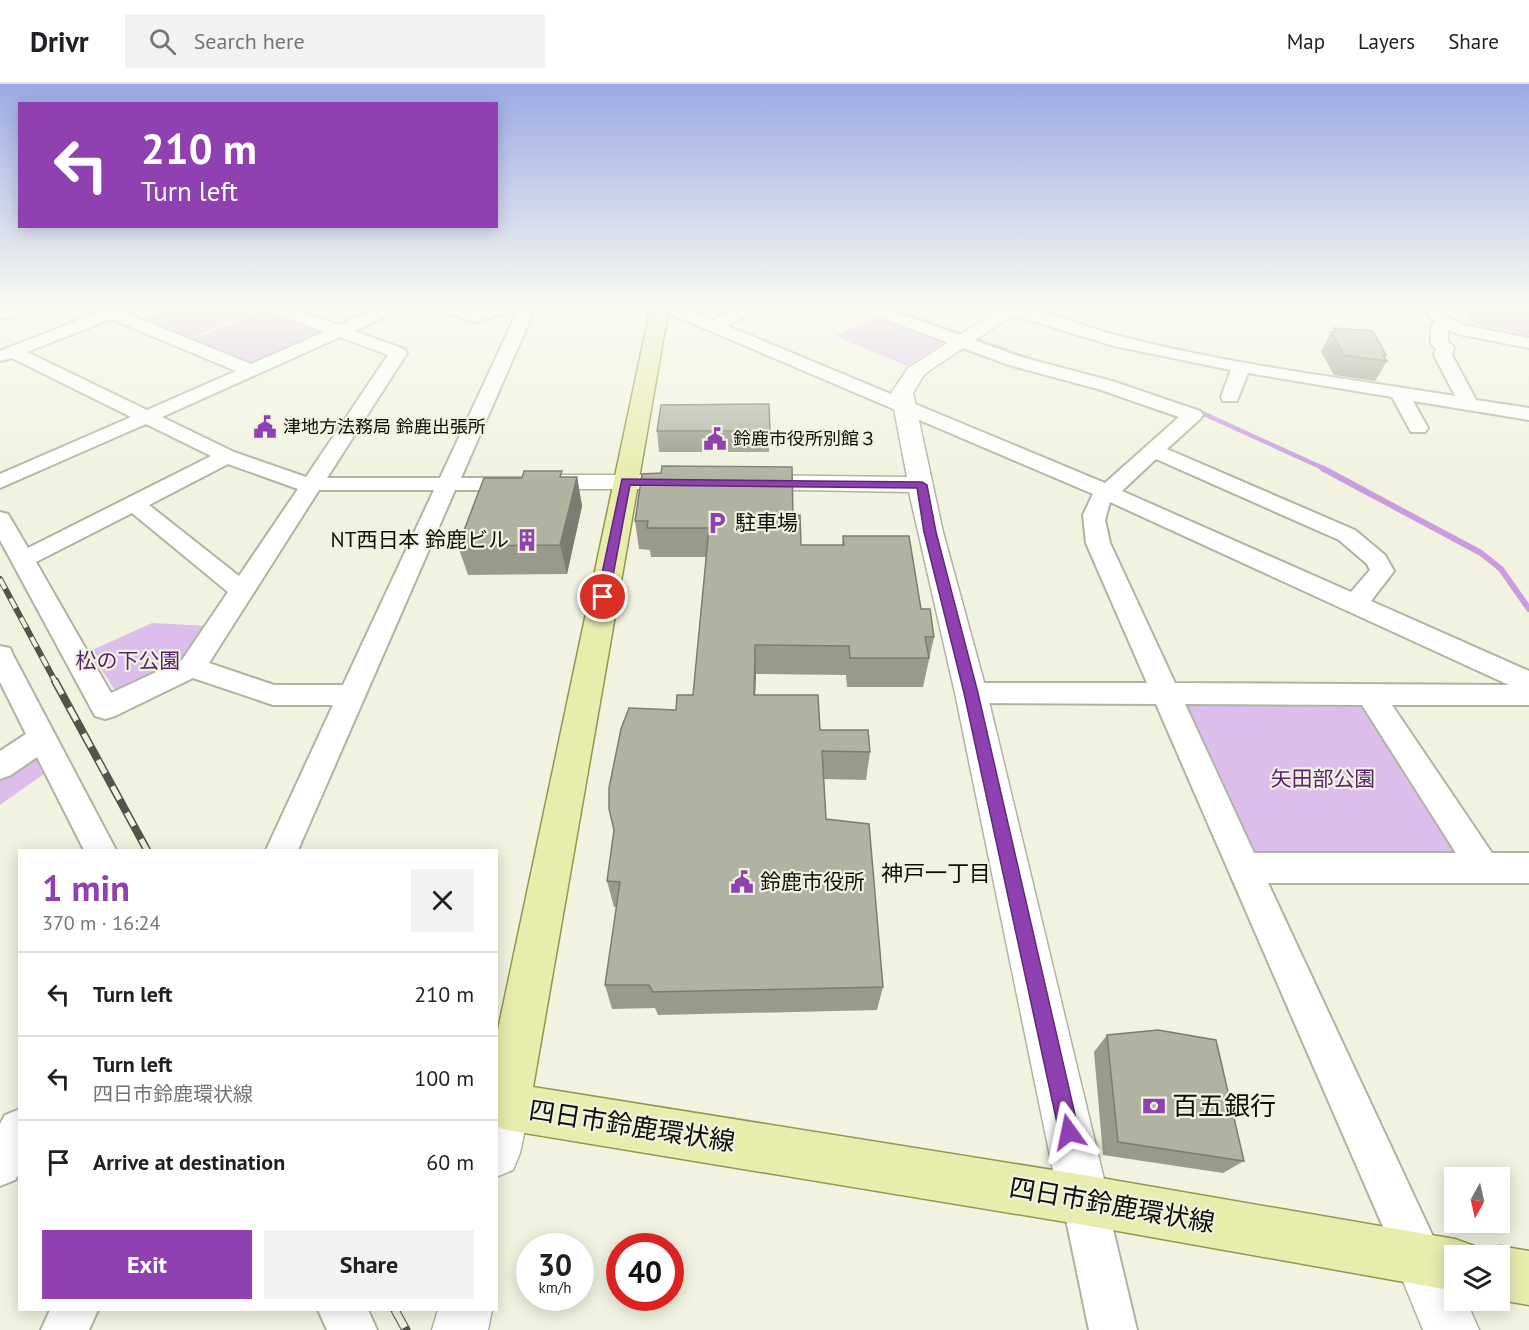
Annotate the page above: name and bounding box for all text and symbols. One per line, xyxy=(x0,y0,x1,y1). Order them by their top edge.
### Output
search box xyxy=(125,14,545,68)
text: Drivr xyxy=(30,23,89,60)
icon: search xyxy=(146,25,179,58)
text: Search here xyxy=(194,27,305,55)
text: Map xyxy=(1287,28,1325,55)
text: Layers xyxy=(1358,28,1415,55)
text: Share xyxy=(1448,28,1499,55)
text: 210 m xyxy=(141,121,257,176)
icon: left xyxy=(42,126,120,204)
text: Turn left xyxy=(141,174,238,208)
public building icon: 津地方法務局 鈴鹿出張所 xyxy=(252,414,278,440)
place label: 津地方法務局 鈴鹿出張所 xyxy=(283,415,486,438)
public building icon: 鈴鹿市役所別館３ xyxy=(702,426,728,452)
place label: 鈴鹿市役所別館３ xyxy=(733,427,877,450)
place label: 駐車場 xyxy=(735,509,798,536)
parking icon: 駐車場 xyxy=(704,510,730,536)
place label: NT西日本 鈴鹿ビル xyxy=(331,526,509,553)
building icon: NT西日本 鈴鹿ビル xyxy=(514,527,540,553)
pin xyxy=(577,571,628,622)
icon: arrive xyxy=(586,580,619,613)
park label: 松の下公園 xyxy=(76,647,181,674)
park label: 矢田部公園 xyxy=(1271,765,1376,792)
district label: 神戸一丁目 xyxy=(881,859,991,887)
text: 1 min xyxy=(42,864,130,911)
place label: 鈴鹿市役所 xyxy=(760,868,865,895)
button: close xyxy=(411,869,474,932)
public building icon: 鈴鹿市役所 xyxy=(729,869,755,895)
text: 370 m · 16:24 xyxy=(42,910,160,936)
icon: left xyxy=(42,978,75,1011)
text: Turn left xyxy=(93,980,173,1008)
text: 210 m xyxy=(414,980,474,1008)
text: Turn left xyxy=(93,1050,173,1078)
icon: left xyxy=(42,1062,75,1095)
text: 100 m xyxy=(414,1064,474,1092)
text: 四日市鈴鹿環状線 xyxy=(93,1081,253,1107)
place label: 百五銀行 xyxy=(1172,1089,1276,1122)
street label: 四日市鈴鹿環状線 xyxy=(527,1093,737,1158)
bank icon: 百五銀行 xyxy=(1141,1093,1167,1119)
position arrow xyxy=(1037,1100,1101,1164)
icon: arrive xyxy=(42,1146,75,1179)
text: Arrive at destination xyxy=(93,1148,285,1176)
text: 60 m xyxy=(426,1148,474,1176)
north arrow xyxy=(1444,1167,1510,1233)
map controls xyxy=(1444,1167,1510,1311)
street label: 四日市鈴鹿環状線 xyxy=(1007,1170,1217,1239)
button: Exit xyxy=(42,1230,252,1299)
button: Share xyxy=(264,1230,474,1299)
speed limit sign: 40 xyxy=(606,1233,684,1311)
text: 30 xyxy=(538,1245,572,1284)
button: layers xyxy=(1444,1245,1510,1311)
text: km/h xyxy=(539,1278,571,1297)

